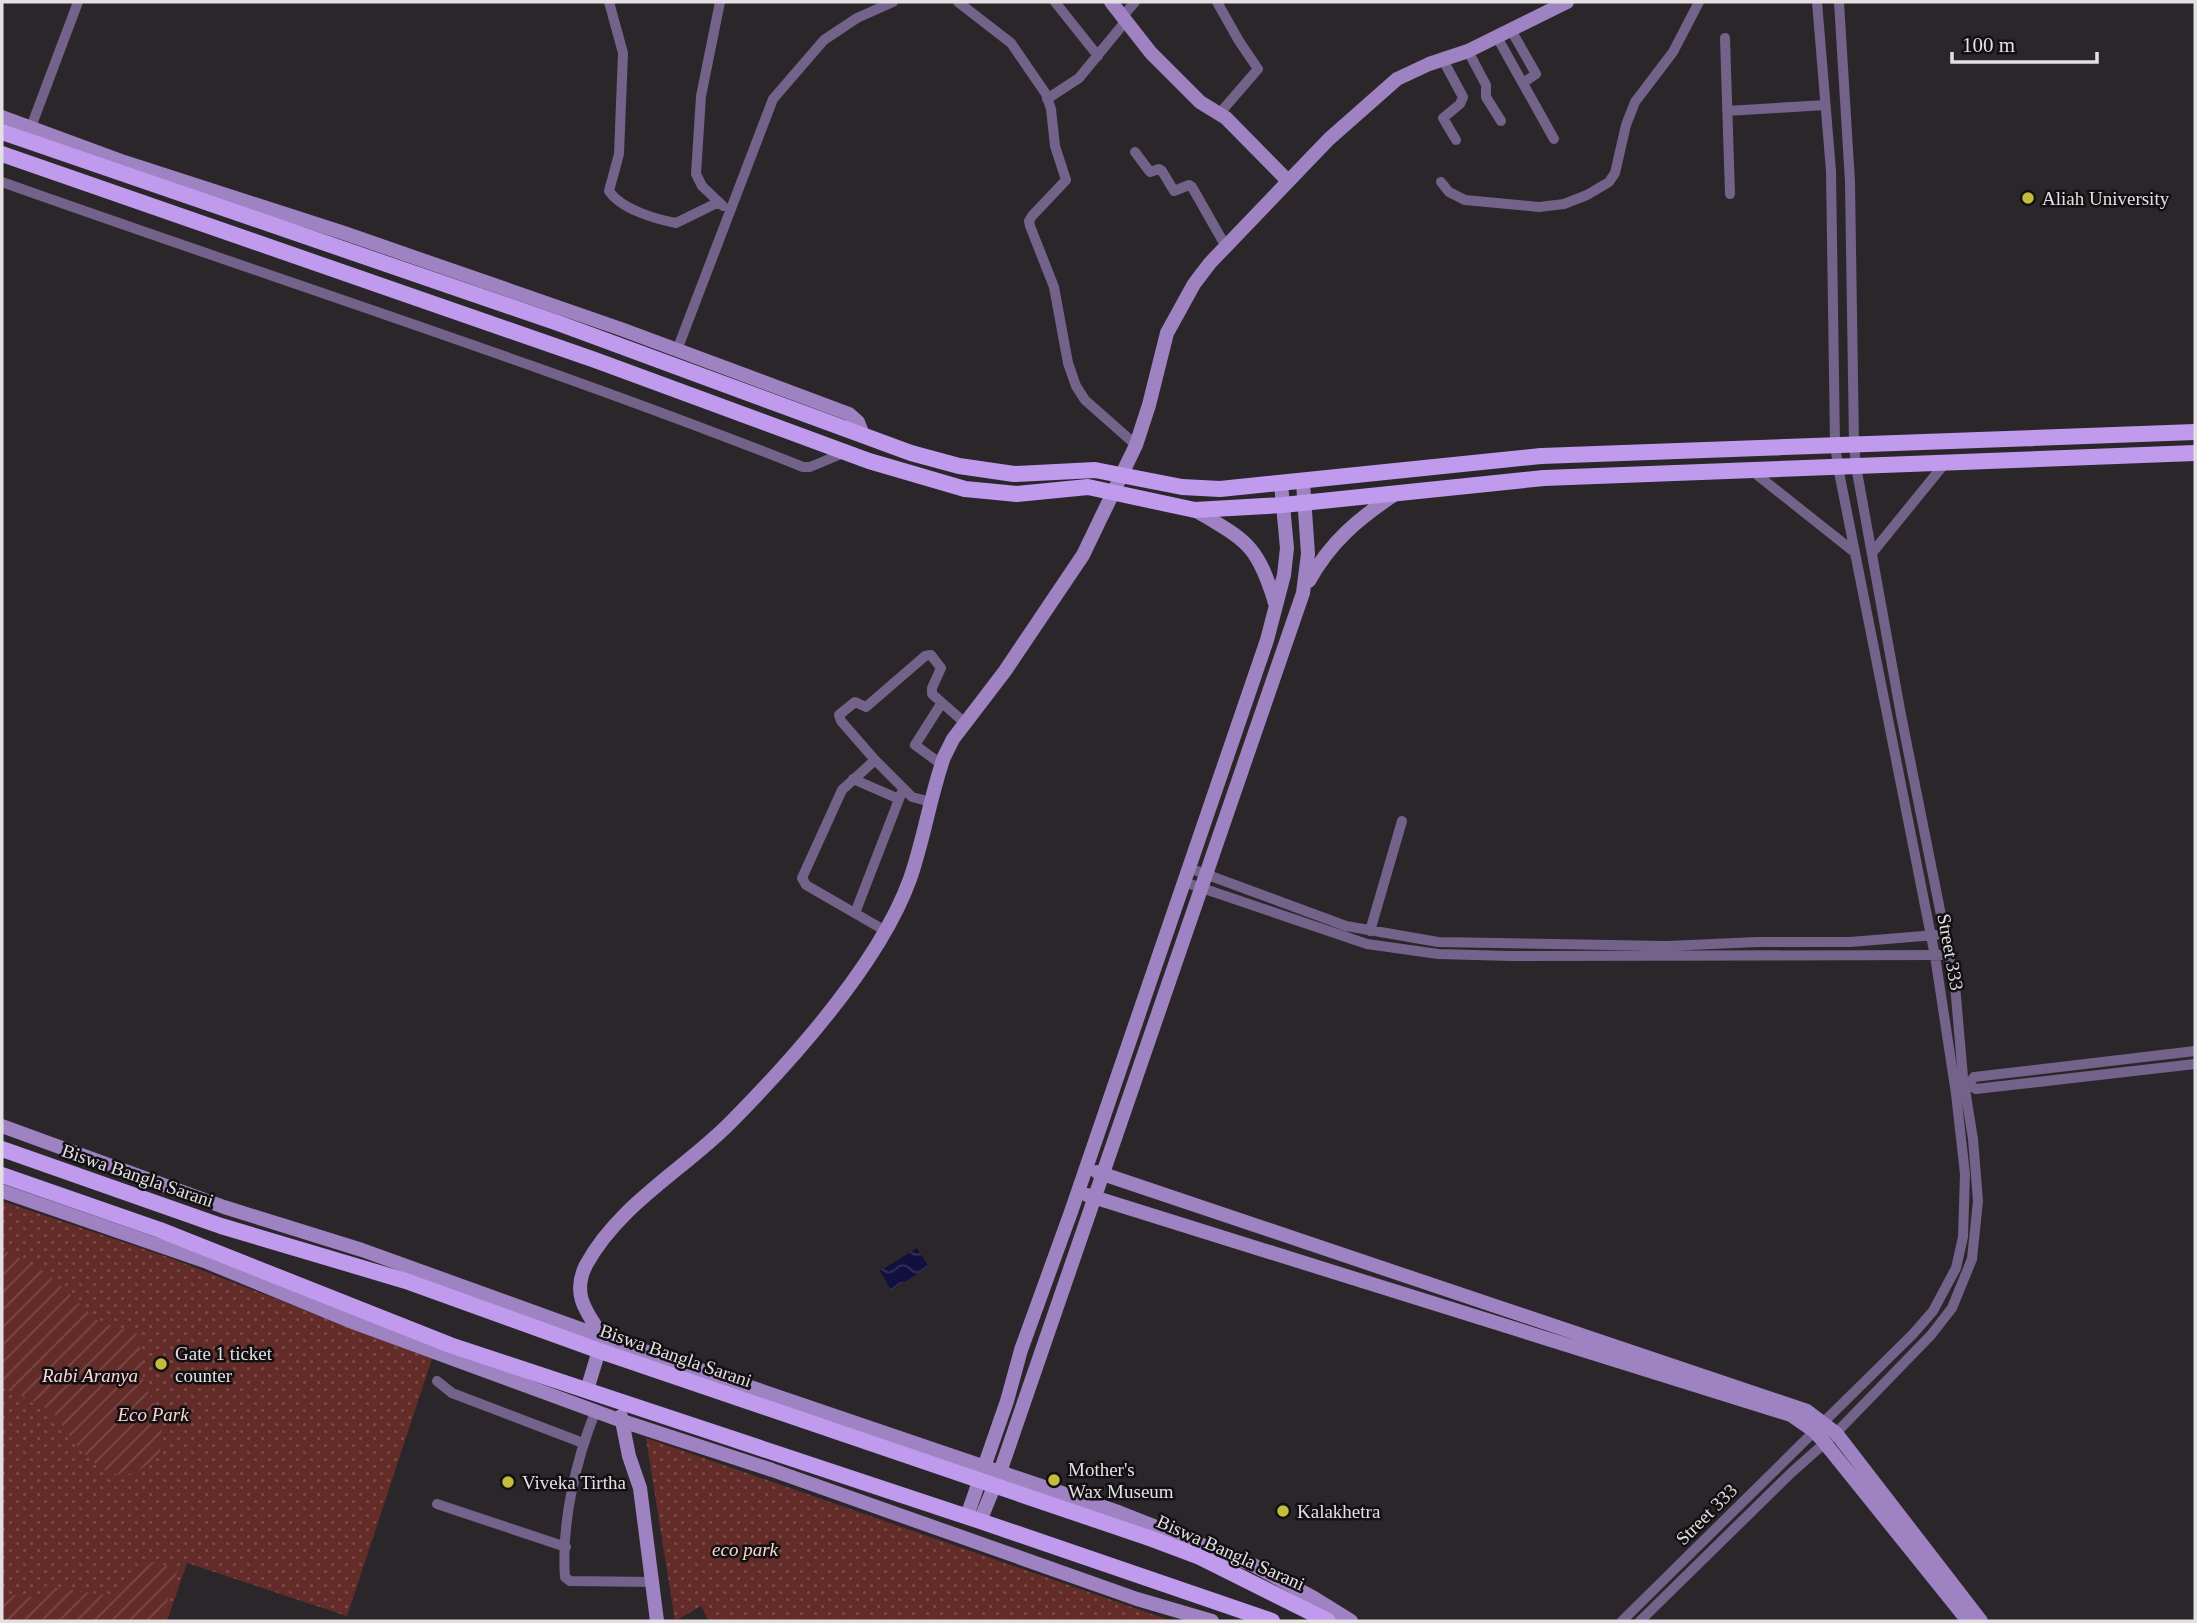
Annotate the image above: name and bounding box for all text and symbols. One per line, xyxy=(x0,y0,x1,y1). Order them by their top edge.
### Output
scale bar xyxy=(1952,21,2097,65)
text: 100 m xyxy=(1962,33,2015,57)
place label: Aliah University xyxy=(2042,188,2170,209)
marker: Aliah University xyxy=(2020,190,2036,206)
street label: Street 333 xyxy=(1933,912,1968,992)
street label: Biswa Bangla Sarani xyxy=(59,1140,217,1211)
street label: Biswa Bangla Sarani xyxy=(597,1320,755,1391)
place label: Gate 1 ticket counter xyxy=(175,1343,273,1386)
marker: Gate 1 ticket counter xyxy=(153,1356,169,1372)
park label: Rabi Aranya xyxy=(41,1365,138,1386)
park label: Eco Park xyxy=(116,1404,189,1425)
place label: Mother's Wax Museum xyxy=(1068,1459,1174,1502)
place label: Viveka Tirtha xyxy=(522,1472,626,1493)
marker: Mother's Wax Museum xyxy=(1046,1472,1062,1488)
marker: Viveka Tirtha xyxy=(500,1474,516,1490)
street label: Street 333 xyxy=(1672,1480,1741,1549)
place label: Kalakhetra xyxy=(1297,1501,1381,1522)
marker: Kalakhetra xyxy=(1275,1503,1291,1519)
street label: Biswa Bangla Sarani xyxy=(1154,1510,1308,1594)
park label: eco park xyxy=(712,1539,779,1560)

